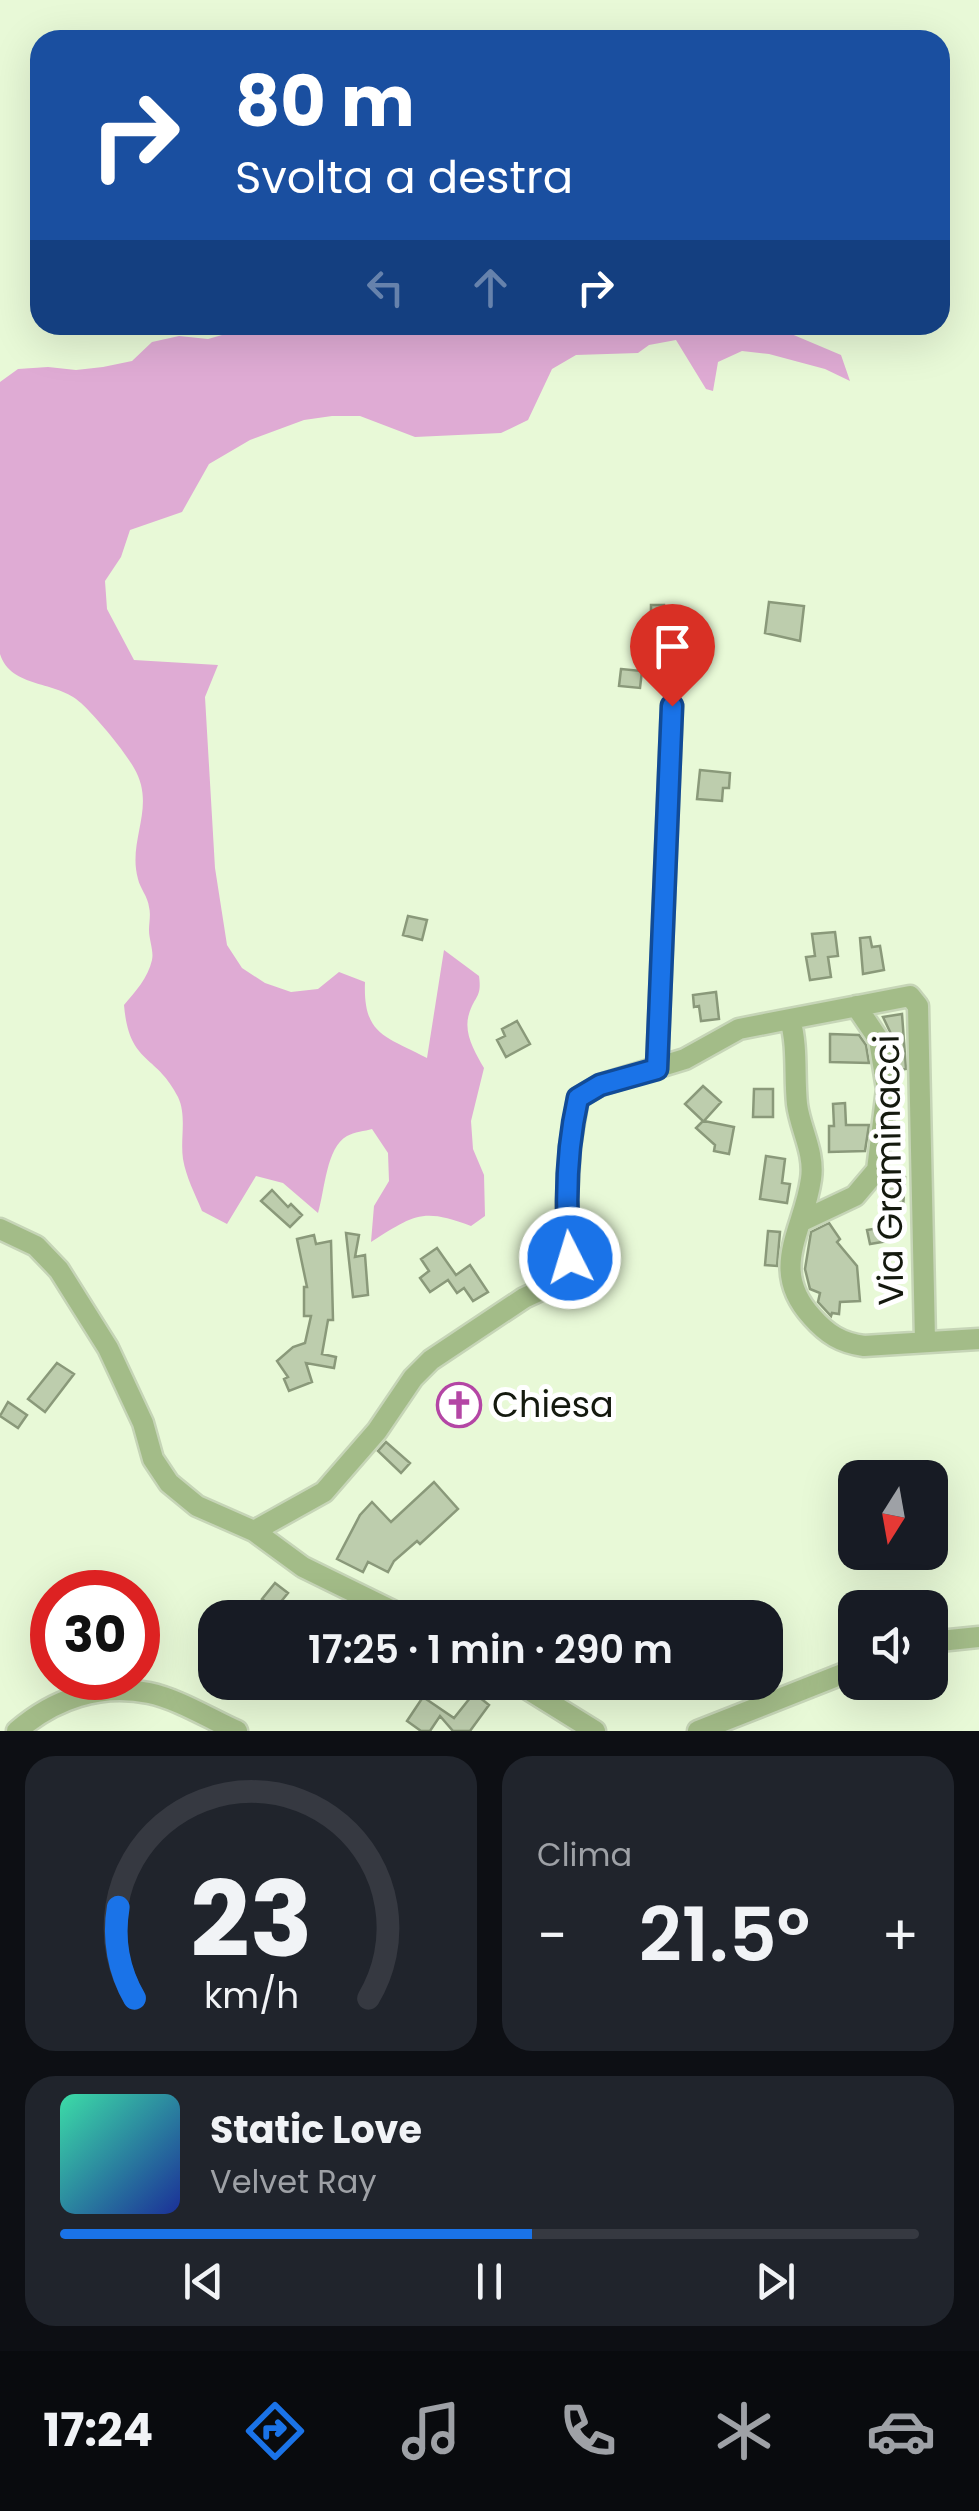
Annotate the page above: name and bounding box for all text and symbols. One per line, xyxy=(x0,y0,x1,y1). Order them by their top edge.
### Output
text: 80 m xyxy=(235,52,415,151)
icon: right xyxy=(70,70,200,200)
text: Svolta a destra xyxy=(235,146,573,209)
icon: left xyxy=(358,260,413,315)
icon: ahead xyxy=(463,260,518,315)
icon: right xyxy=(568,260,623,315)
pin xyxy=(630,604,715,707)
icon: arrive xyxy=(645,619,700,674)
street label: Via Graminacci xyxy=(862,1034,915,1306)
position arrow xyxy=(518,1206,622,1310)
place label: Chiesa xyxy=(492,1380,614,1429)
church icon: Chiesa xyxy=(436,1382,482,1428)
north arrow xyxy=(838,1460,948,1570)
map controls xyxy=(838,1460,948,1700)
speed limit sign: 30 xyxy=(30,1570,160,1700)
button: sound xyxy=(838,1590,948,1700)
text: 17:25 · 1 min · 290 m xyxy=(308,1623,673,1676)
text: Clima xyxy=(537,1832,632,1877)
text: 23 xyxy=(190,1847,312,1992)
text: 21.5° xyxy=(639,1882,810,1987)
text: − xyxy=(537,1897,567,1974)
text: + xyxy=(881,1897,919,1974)
text: km/h xyxy=(203,1970,299,2021)
text: Static Love xyxy=(210,2103,422,2156)
text: Velvet Ray xyxy=(210,2159,376,2204)
icon: previous xyxy=(176,2254,231,2309)
icon: pause xyxy=(462,2254,517,2309)
icon: next xyxy=(748,2254,803,2309)
icon: directions xyxy=(240,2396,310,2466)
icon: music xyxy=(396,2396,466,2466)
icon: phone xyxy=(553,2396,623,2466)
icon: climate xyxy=(709,2396,779,2466)
icon: car xyxy=(866,2396,936,2466)
text: 17:24 xyxy=(43,2399,153,2462)

